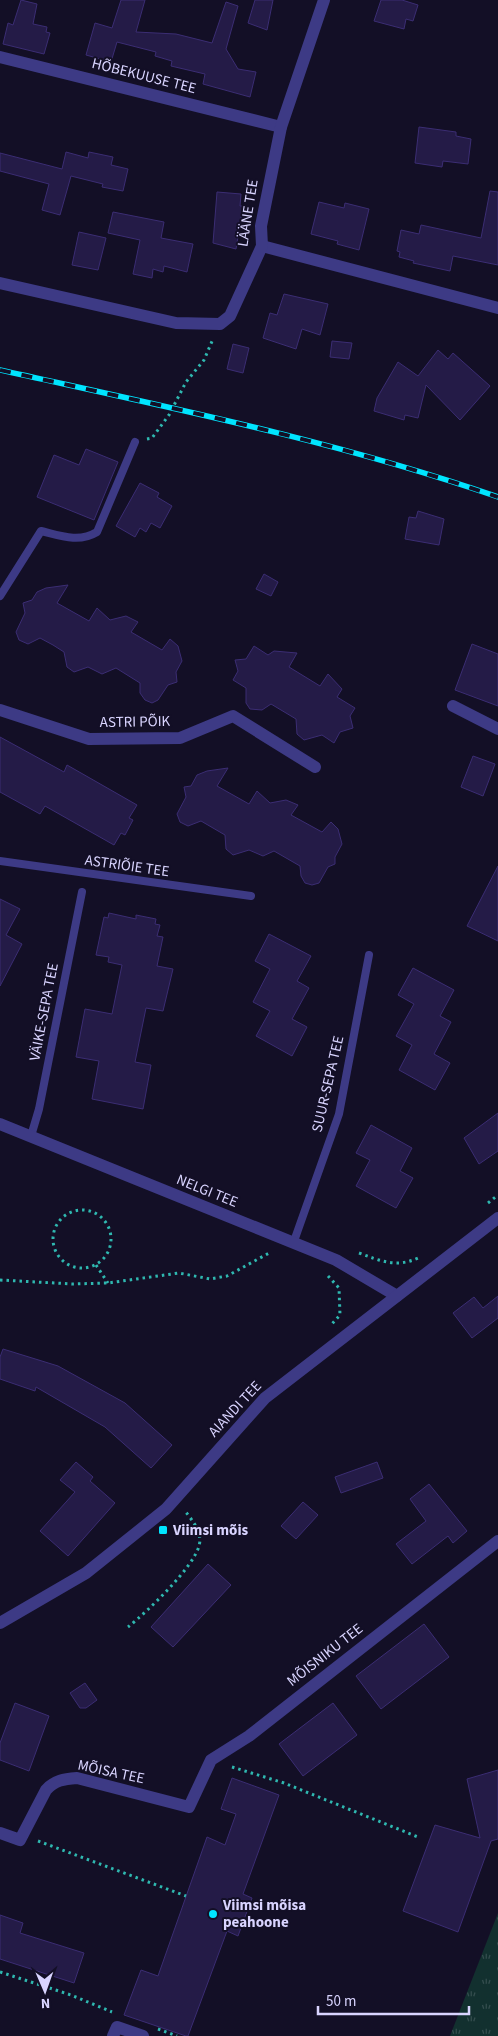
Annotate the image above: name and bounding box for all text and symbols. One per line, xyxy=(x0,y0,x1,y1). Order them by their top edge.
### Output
street label: HÕBEKUUSE TEE xyxy=(90,53,198,99)
street label: LÄÄNE TEE xyxy=(232,178,264,248)
street label: ASTRI PÕIK xyxy=(100,711,171,733)
street label: ASTRIÕIE TEE xyxy=(83,850,171,882)
street label: VÄIKE-SEPA TEE xyxy=(24,961,64,1063)
street label: SUUR-SEPA TEE xyxy=(307,1034,349,1134)
street label: NELGI TEE xyxy=(173,1169,241,1213)
street label: AIANDI TEE xyxy=(203,1376,267,1442)
place label: Viimsi mõis xyxy=(172,1520,249,1541)
marker: Viimsi mõis xyxy=(157,1524,169,1536)
street label: MÕISNIKU TEE xyxy=(282,1619,368,1691)
street label: MÕISA TEE xyxy=(76,1755,146,1789)
place label: Viimsi mõisa peahoone xyxy=(222,1895,306,1933)
marker: Viimsi mõisa peahoone xyxy=(207,1908,219,1920)
north arrow xyxy=(20,1966,70,2016)
scale bar xyxy=(318,1984,469,2016)
text: 50 m xyxy=(326,1991,356,2012)
text: N xyxy=(40,1993,50,2013)

